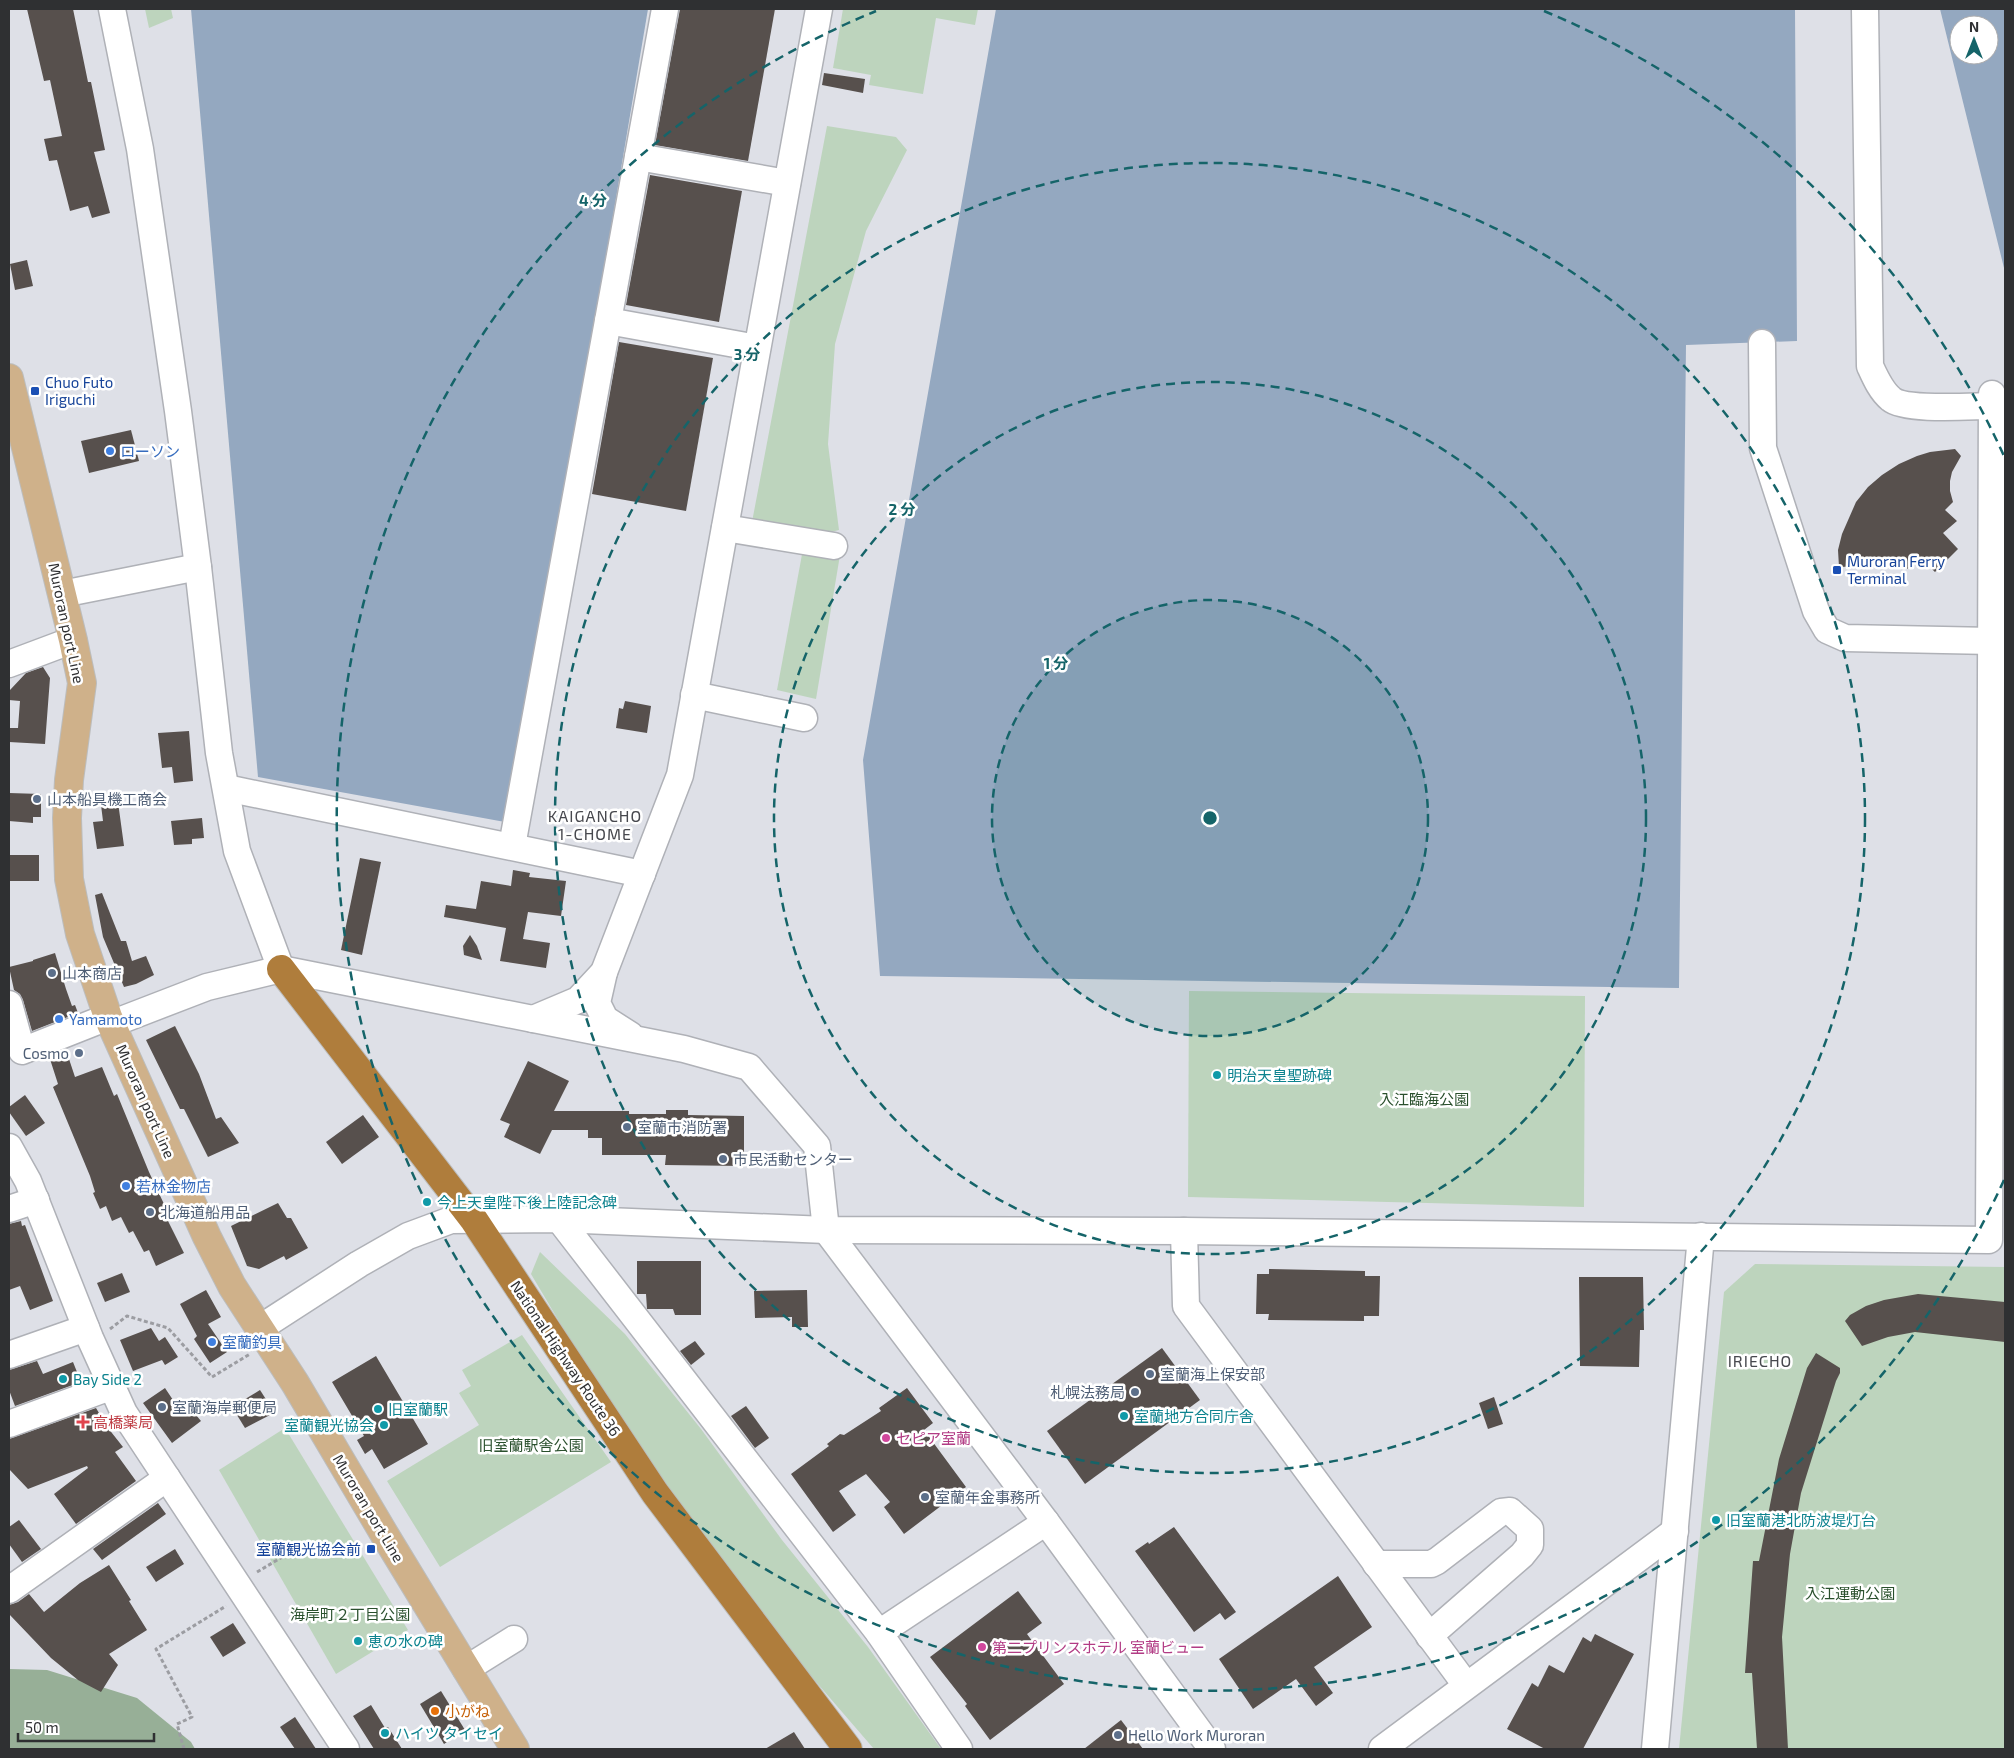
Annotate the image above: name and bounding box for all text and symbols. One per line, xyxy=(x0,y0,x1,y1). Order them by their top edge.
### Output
north arrow xyxy=(1949,15,1999,65)
text: N xyxy=(1969,18,1979,35)
text: 4 分 xyxy=(579,191,607,209)
text: 3 分 xyxy=(734,345,760,363)
place label: Chuo Futo Iriguchi xyxy=(45,373,113,408)
marker: Chuo Futo Iriguchi xyxy=(29,385,41,397)
place label: ローソン xyxy=(120,442,180,460)
marker: ローソン xyxy=(104,445,116,457)
text: 2 分 xyxy=(889,500,915,518)
place label: Muroran Ferry Terminal xyxy=(1847,552,1945,587)
street label: Muroran port Line xyxy=(45,561,89,685)
marker: Muroran Ferry Terminal xyxy=(1831,564,1843,576)
text: 1 分 xyxy=(1044,654,1068,672)
place label: 山本船具機工商会 xyxy=(47,790,167,808)
marker: 山本船具機工商会 xyxy=(31,793,43,805)
district label: KAIGANCHO 1-CHOME xyxy=(548,806,642,843)
centre of rings xyxy=(1201,809,1219,827)
place label: 山本商店 xyxy=(62,964,122,982)
marker: 山本商店 xyxy=(46,967,58,979)
place label: Yamamoto xyxy=(69,1010,142,1028)
marker: Yamamoto xyxy=(53,1013,65,1025)
street label: Muroran port Line xyxy=(113,1041,179,1161)
place label: Cosmo xyxy=(23,1044,69,1062)
marker: Cosmo xyxy=(73,1047,85,1059)
place label: 明治天皇聖跡碑 xyxy=(1227,1066,1332,1084)
marker: 明治天皇聖跡碑 xyxy=(1211,1069,1223,1081)
park label: 入江臨海公園 xyxy=(1379,1090,1469,1108)
place label: 室蘭市消防署 xyxy=(637,1118,727,1136)
marker: 室蘭市消防署 xyxy=(621,1121,633,1133)
place label: 市民活動センター xyxy=(733,1150,853,1168)
marker: 市民活動センター xyxy=(717,1153,729,1165)
place label: 若林金物店 xyxy=(136,1177,211,1195)
marker: 若林金物店 xyxy=(120,1180,132,1192)
place label: 今上天皇陛下後上陸記念碑 xyxy=(437,1193,617,1211)
marker: 今上天皇陛下後上陸記念碑 xyxy=(421,1196,433,1208)
place label: 北海道船用品 xyxy=(160,1203,250,1221)
marker: 北海道船用品 xyxy=(144,1206,156,1218)
street label: National Highway Route 36 xyxy=(507,1277,625,1439)
place label: 室蘭釣具 xyxy=(222,1333,282,1351)
marker: 室蘭釣具 xyxy=(206,1336,218,1348)
district label: IRIECHO xyxy=(1728,1351,1792,1370)
place label: 室蘭海上保安部 xyxy=(1160,1365,1265,1383)
marker: 室蘭海上保安部 xyxy=(1144,1368,1156,1380)
place label: Bay Side 2 xyxy=(73,1370,142,1388)
marker: Bay Side 2 xyxy=(57,1373,69,1385)
place label: 札幌法務局 xyxy=(1050,1383,1125,1401)
marker: 札幌法務局 xyxy=(1129,1386,1141,1398)
place label: 室蘭海岸郵便局 xyxy=(172,1398,277,1416)
place label: 旧室蘭駅 xyxy=(388,1400,448,1418)
marker: 室蘭海岸郵便局 xyxy=(156,1401,168,1413)
marker: 旧室蘭駅 xyxy=(372,1403,384,1415)
place label: 室蘭地方合同庁舎 xyxy=(1134,1407,1254,1425)
marker: 室蘭地方合同庁舎 xyxy=(1118,1410,1130,1422)
place label: 高橋薬局 xyxy=(93,1413,153,1431)
marker: 高橋薬局 xyxy=(77,1416,89,1428)
place label: 室蘭観光協会 xyxy=(284,1416,374,1434)
marker: 室蘭観光協会 xyxy=(378,1419,390,1431)
place label: セピア室蘭 xyxy=(896,1429,971,1447)
marker: セピア室蘭 xyxy=(880,1432,892,1444)
park label: 旧室蘭駅舎公園 xyxy=(478,1436,584,1454)
street label: Muroran port Line xyxy=(330,1451,408,1565)
place label: 室蘭年金事務所 xyxy=(935,1488,1040,1506)
marker: 室蘭年金事務所 xyxy=(919,1491,931,1503)
place label: 旧室蘭港北防波堤灯台 xyxy=(1726,1511,1876,1529)
marker: 旧室蘭港北防波堤灯台 xyxy=(1710,1514,1722,1526)
place label: 室蘭観光協会前 xyxy=(256,1540,361,1558)
marker: 室蘭観光協会前 xyxy=(365,1543,377,1555)
park label: 入江運動公園 xyxy=(1805,1584,1895,1602)
park label: 海岸町２丁目公園 xyxy=(290,1605,410,1623)
place label: 恵の水の碑 xyxy=(368,1632,443,1650)
marker: 恵の水の碑 xyxy=(352,1635,364,1647)
place label: 第二プリンスホテル 室蘭ビュー xyxy=(992,1638,1205,1656)
marker: 第二プリンスホテル 室蘭ビュー xyxy=(976,1641,988,1653)
place label: 小がね xyxy=(445,1702,490,1720)
marker: 小がね xyxy=(429,1705,441,1717)
scale bar xyxy=(18,1710,154,1742)
text: 50 m xyxy=(25,1718,59,1736)
place label: ハイツ タイセイ xyxy=(395,1724,503,1742)
place label: Hello Work Muroran xyxy=(1128,1726,1265,1744)
marker: ハイツ タイセイ xyxy=(379,1727,391,1739)
marker: Hello Work Muroran xyxy=(1112,1729,1124,1741)

